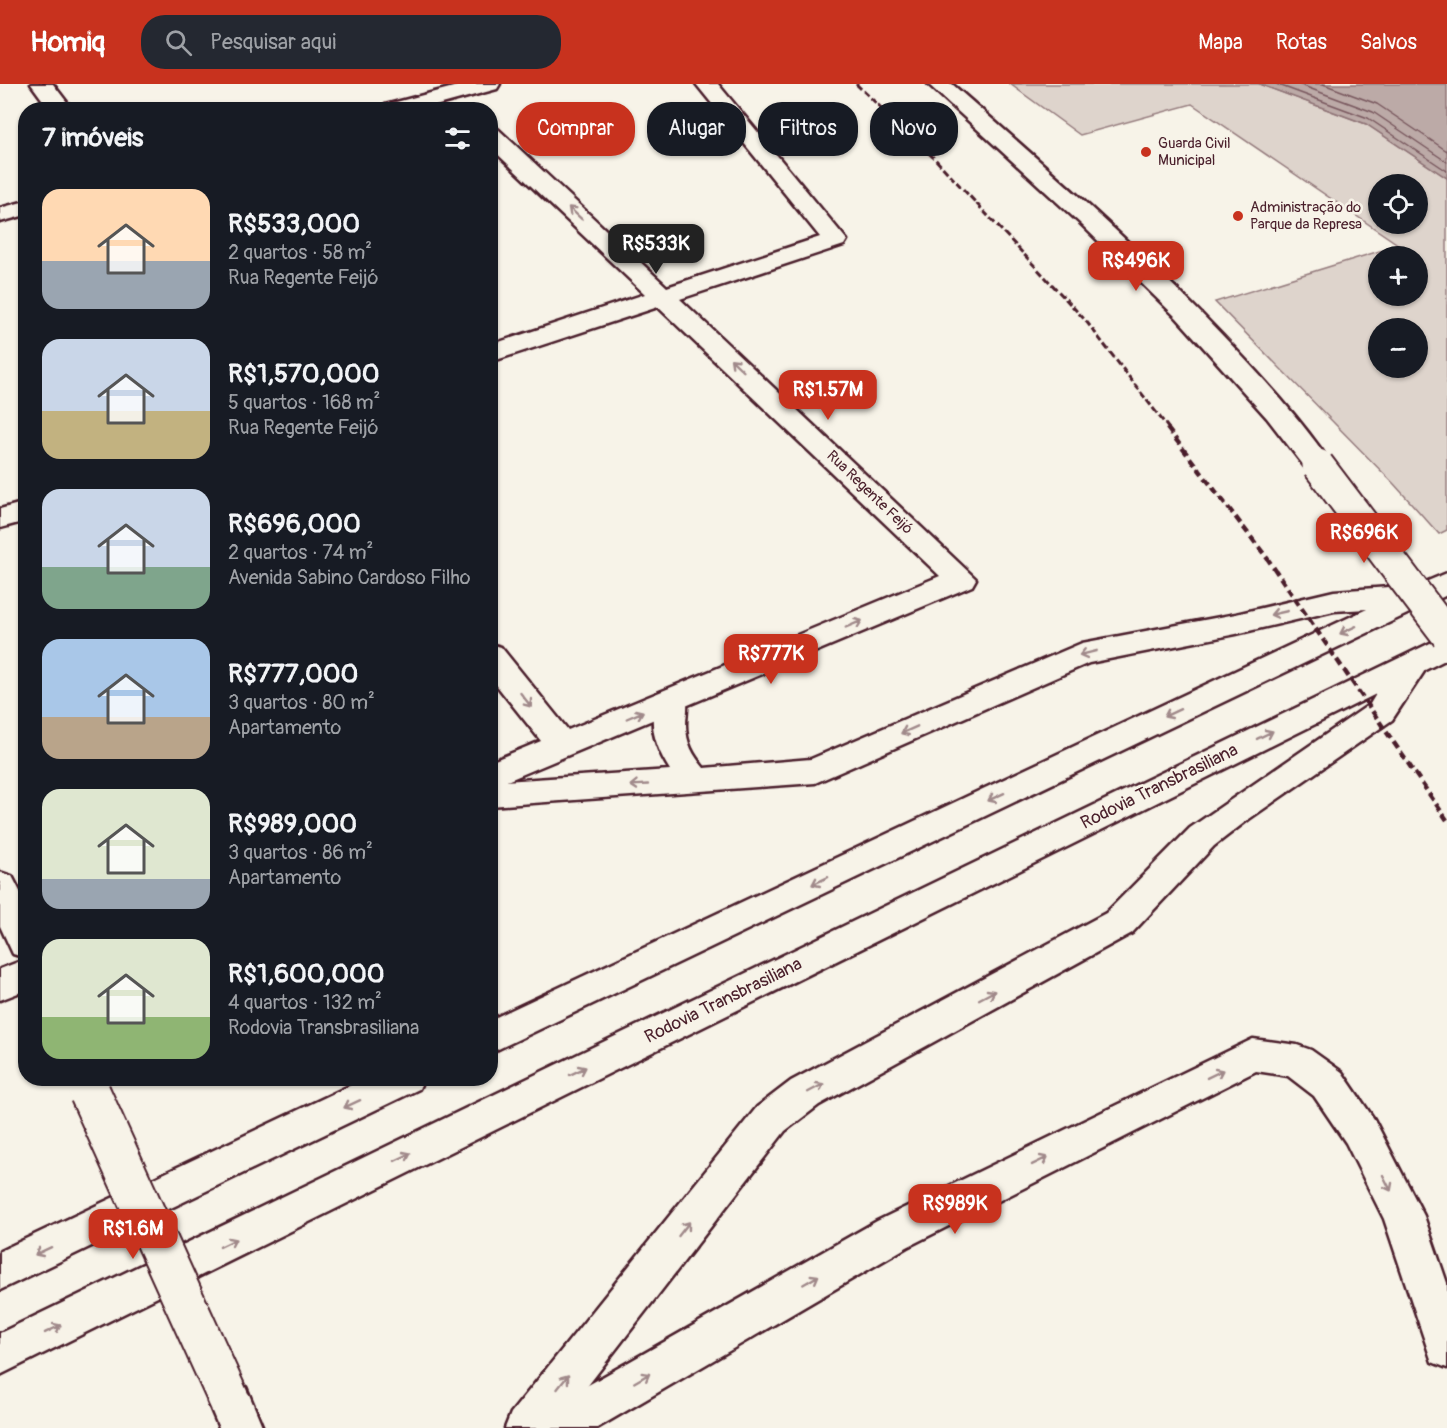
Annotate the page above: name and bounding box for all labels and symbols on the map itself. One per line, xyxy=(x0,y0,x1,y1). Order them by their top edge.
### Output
place label: Guarda Civil Municipal xyxy=(1158,134,1230,170)
marker: Guarda Civil Municipal xyxy=(1139,145,1153,159)
place label: Administração do Parque da Represa xyxy=(1250,198,1362,234)
one-way arrow xyxy=(568,206,583,220)
marker: Administração do Parque da Represa xyxy=(1231,209,1245,223)
pin: R$533K xyxy=(607,224,705,275)
pin: R$496K xyxy=(1087,241,1185,292)
one-way arrow xyxy=(729,358,744,372)
pin: R$1.57M xyxy=(773,370,883,421)
street label: Rua Regente Feijó xyxy=(822,446,917,538)
pin: R$696K xyxy=(1315,513,1413,564)
one-way arrow xyxy=(1270,608,1289,620)
one-way arrow xyxy=(844,618,863,629)
one-way arrow xyxy=(1340,624,1358,636)
pin: R$777K xyxy=(722,634,820,685)
one-way arrow xyxy=(1079,648,1098,660)
one-way arrow xyxy=(520,692,533,708)
one-way arrow xyxy=(1164,708,1182,720)
one-way arrow xyxy=(626,709,644,720)
one-way arrow xyxy=(901,724,919,736)
one-way arrow xyxy=(1255,728,1273,740)
street label: Rodovia Transbrasiliana xyxy=(1077,738,1242,835)
one-way arrow xyxy=(630,780,650,791)
one-way arrow xyxy=(988,792,1006,804)
one-way arrow xyxy=(812,875,830,887)
street label: Rodovia Transbrasiliana xyxy=(641,952,806,1049)
one-way arrow xyxy=(978,989,995,1001)
one-way arrow xyxy=(568,1065,586,1077)
one-way arrow xyxy=(1205,1068,1223,1080)
one-way arrow xyxy=(806,1082,824,1093)
one-way arrow xyxy=(344,1098,362,1110)
one-way arrow xyxy=(393,1151,411,1163)
one-way arrow xyxy=(1030,1154,1048,1166)
one-way arrow xyxy=(1381,1173,1393,1191)
pin: R$989K xyxy=(906,1184,1004,1235)
pin: R$1.6M xyxy=(84,1209,182,1260)
one-way arrow xyxy=(677,1221,690,1237)
one-way arrow xyxy=(218,1237,236,1249)
one-way arrow xyxy=(35,1245,53,1257)
one-way arrow xyxy=(802,1274,819,1286)
one-way arrow xyxy=(43,1323,61,1335)
one-way arrow xyxy=(633,1372,651,1383)
one-way arrow xyxy=(556,1374,569,1390)

